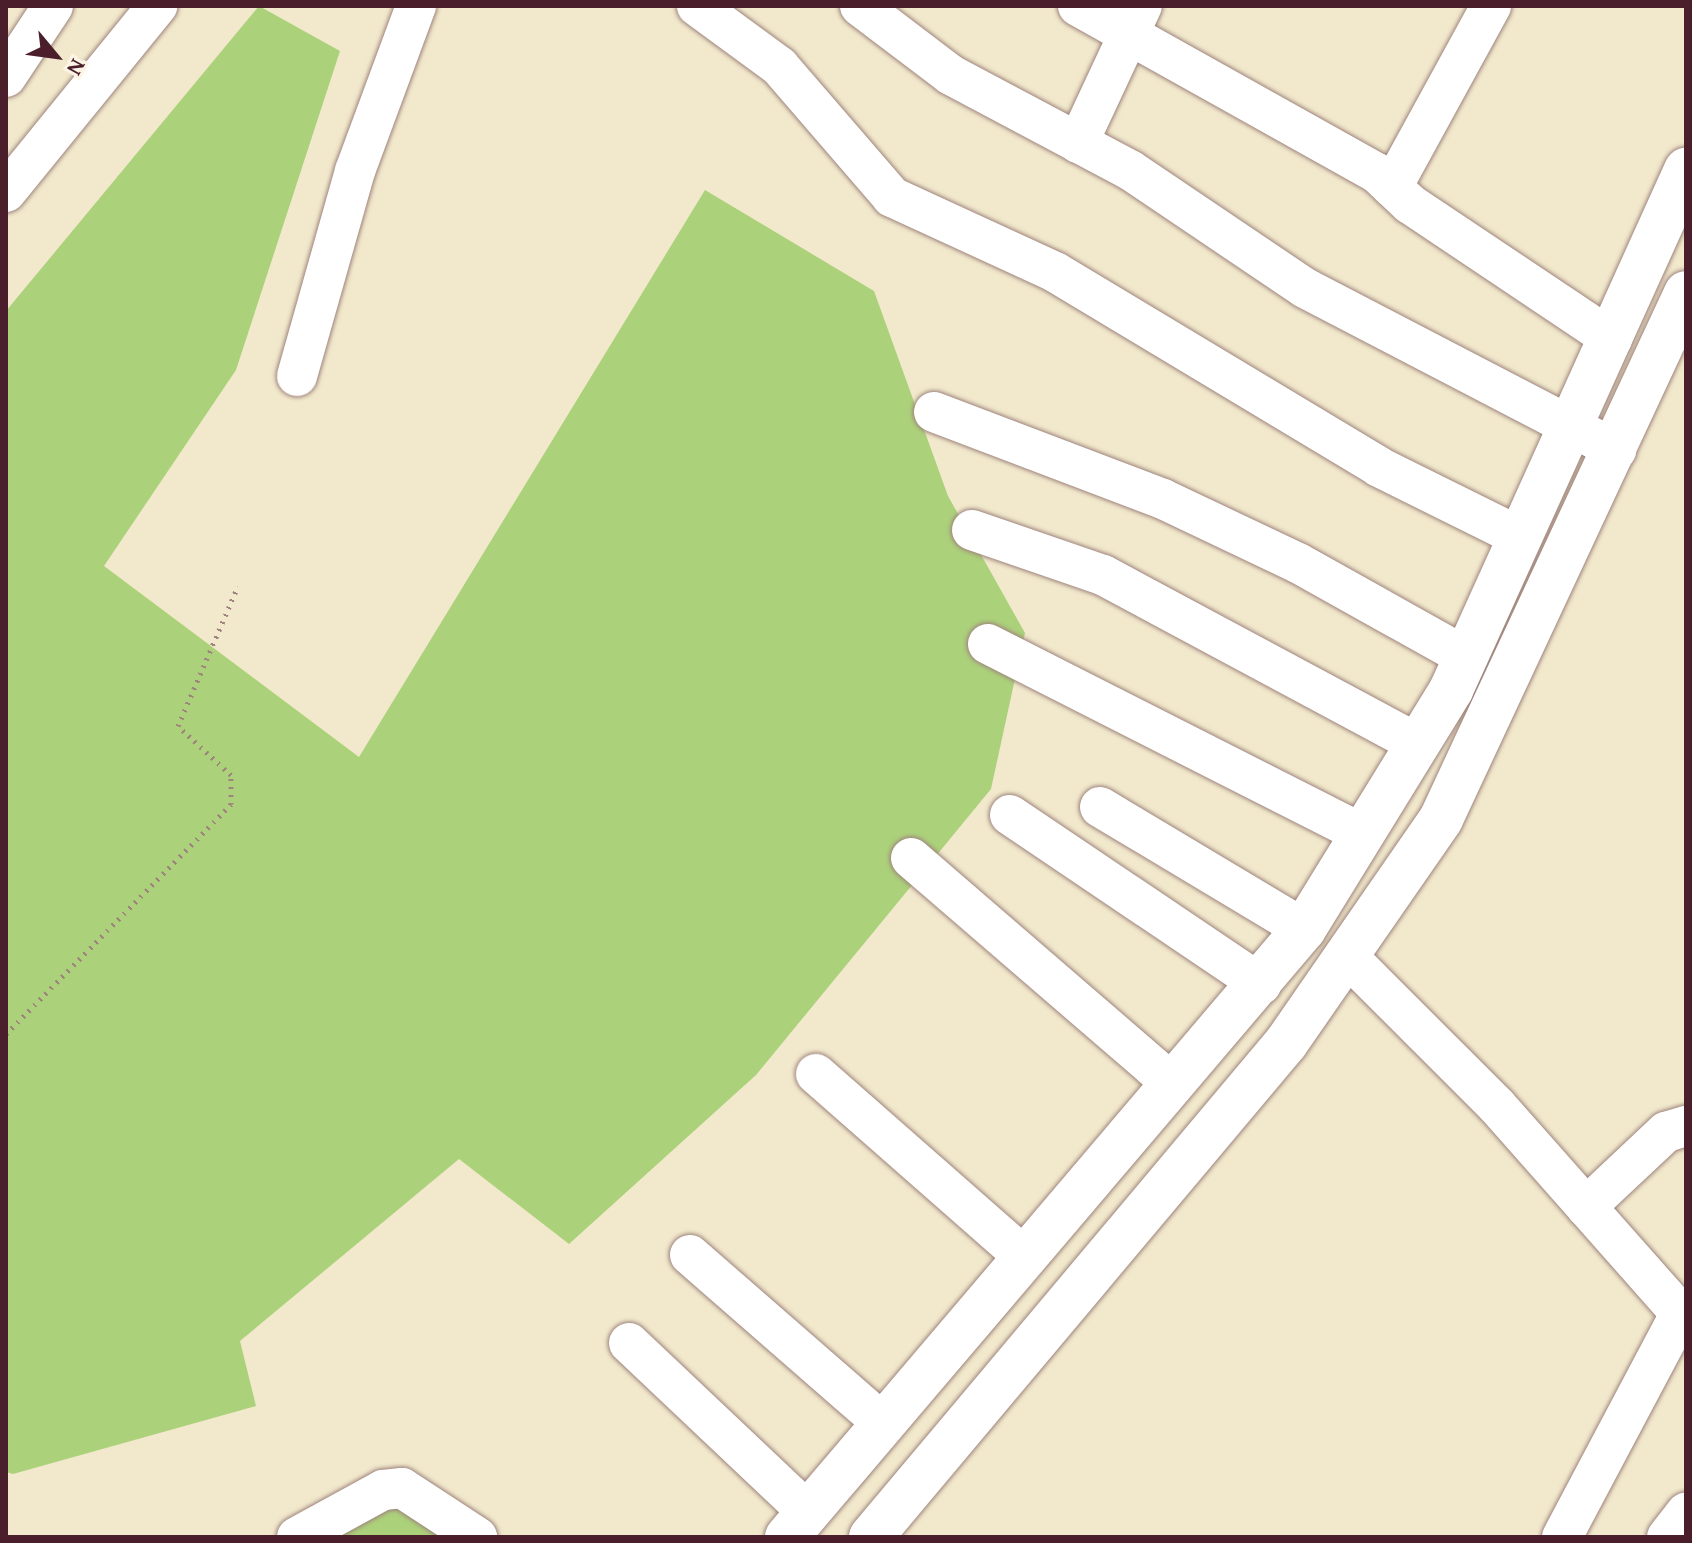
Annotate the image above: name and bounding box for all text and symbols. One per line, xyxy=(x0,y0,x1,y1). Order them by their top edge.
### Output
north arrow xyxy=(16,16,96,96)
text: N xyxy=(59,53,95,82)

